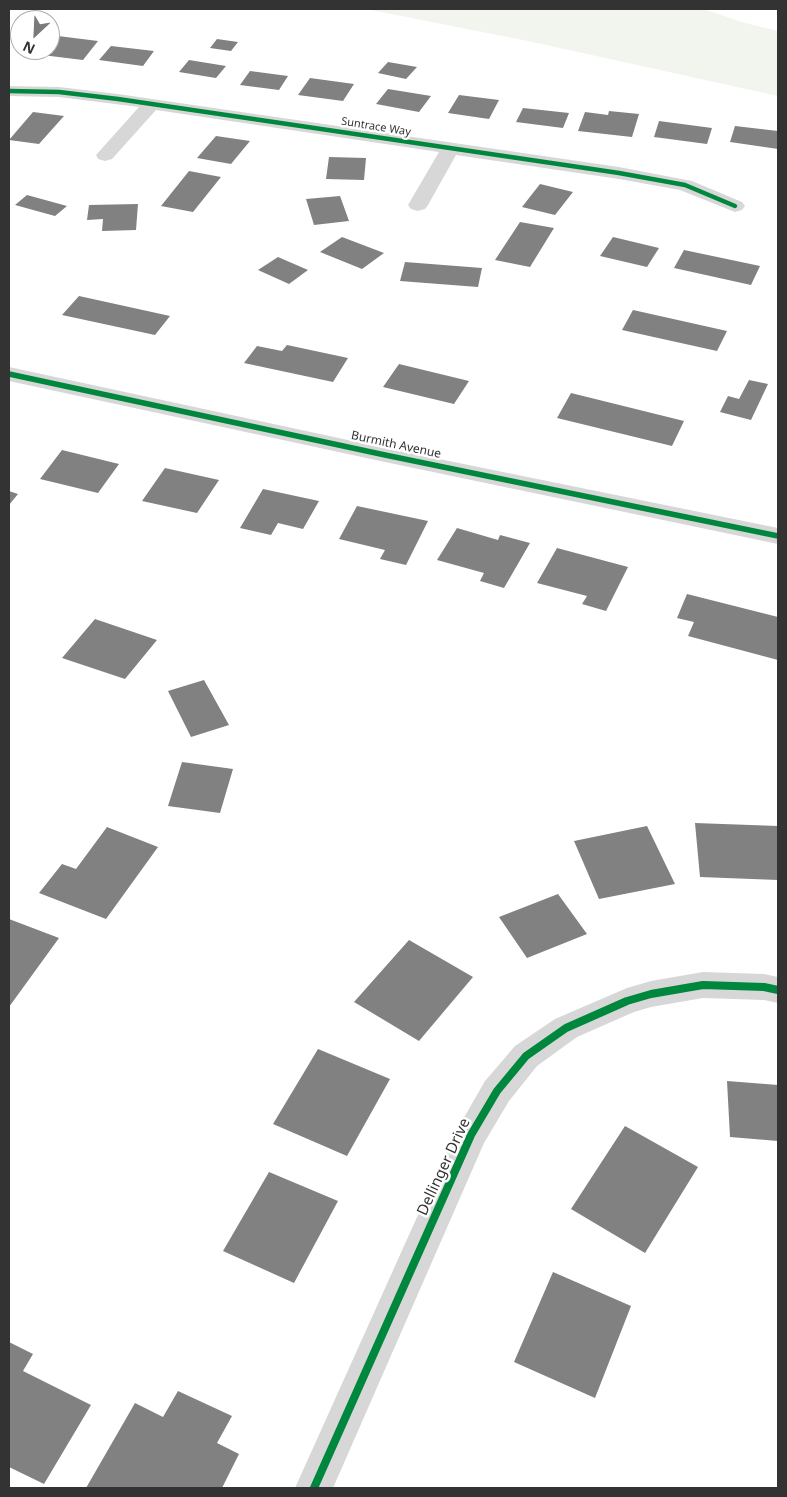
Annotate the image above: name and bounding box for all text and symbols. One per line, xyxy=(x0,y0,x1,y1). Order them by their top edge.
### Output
north arrow xyxy=(10,10,60,60)
text: N xyxy=(20,37,38,59)
street label: Suntrace Way xyxy=(340,115,412,139)
street label: Burmith Avenue xyxy=(350,428,442,462)
street label: Dellinger Drive xyxy=(414,1116,474,1218)

